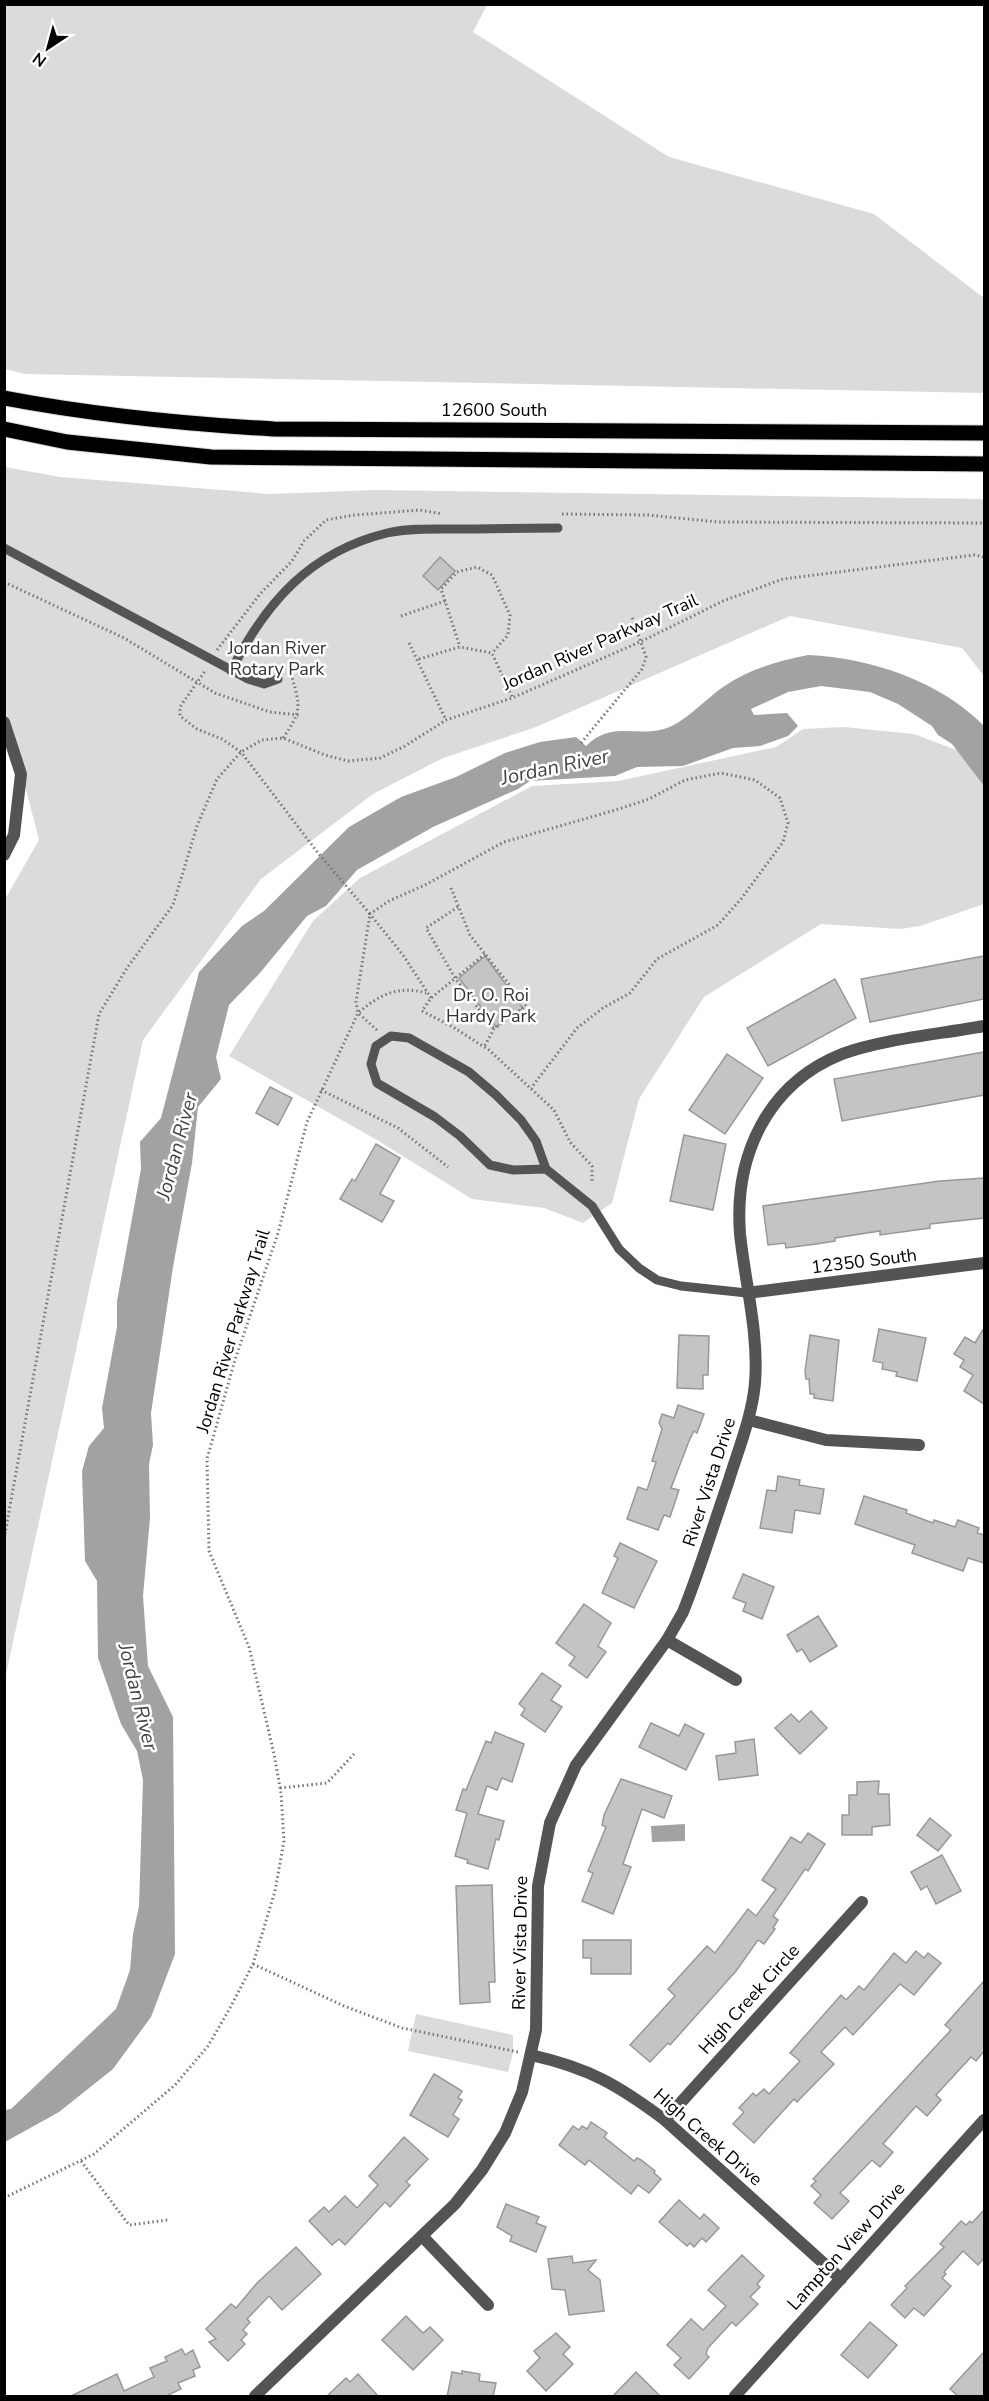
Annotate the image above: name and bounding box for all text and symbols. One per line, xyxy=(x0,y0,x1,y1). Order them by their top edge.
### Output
north arrow xyxy=(18,18,78,78)
text: N xyxy=(28,47,51,72)
street label: 12600 South xyxy=(441,398,547,422)
street label: Jordan River Parkway Trail xyxy=(497,588,702,696)
park label: Jordan River Rotary Park xyxy=(227,636,327,681)
water label: Jordan River xyxy=(498,742,612,792)
park label: Dr. O. Roi Hardy Park xyxy=(446,983,537,1028)
water label: Jordan River xyxy=(150,1089,204,1203)
street label: Jordan River Parkway Trail xyxy=(190,1226,276,1437)
street label: 12350 South xyxy=(810,1243,918,1279)
street label: River Vista Drive xyxy=(677,1414,741,1550)
water label: Jordan River xyxy=(111,1640,165,1754)
street label: River Vista Drive xyxy=(507,1876,533,2010)
street label: High Creek Circle xyxy=(693,1939,805,2059)
street label: High Creek Drive xyxy=(648,2083,768,2191)
street label: Lampton View Drive xyxy=(782,2177,910,2315)

